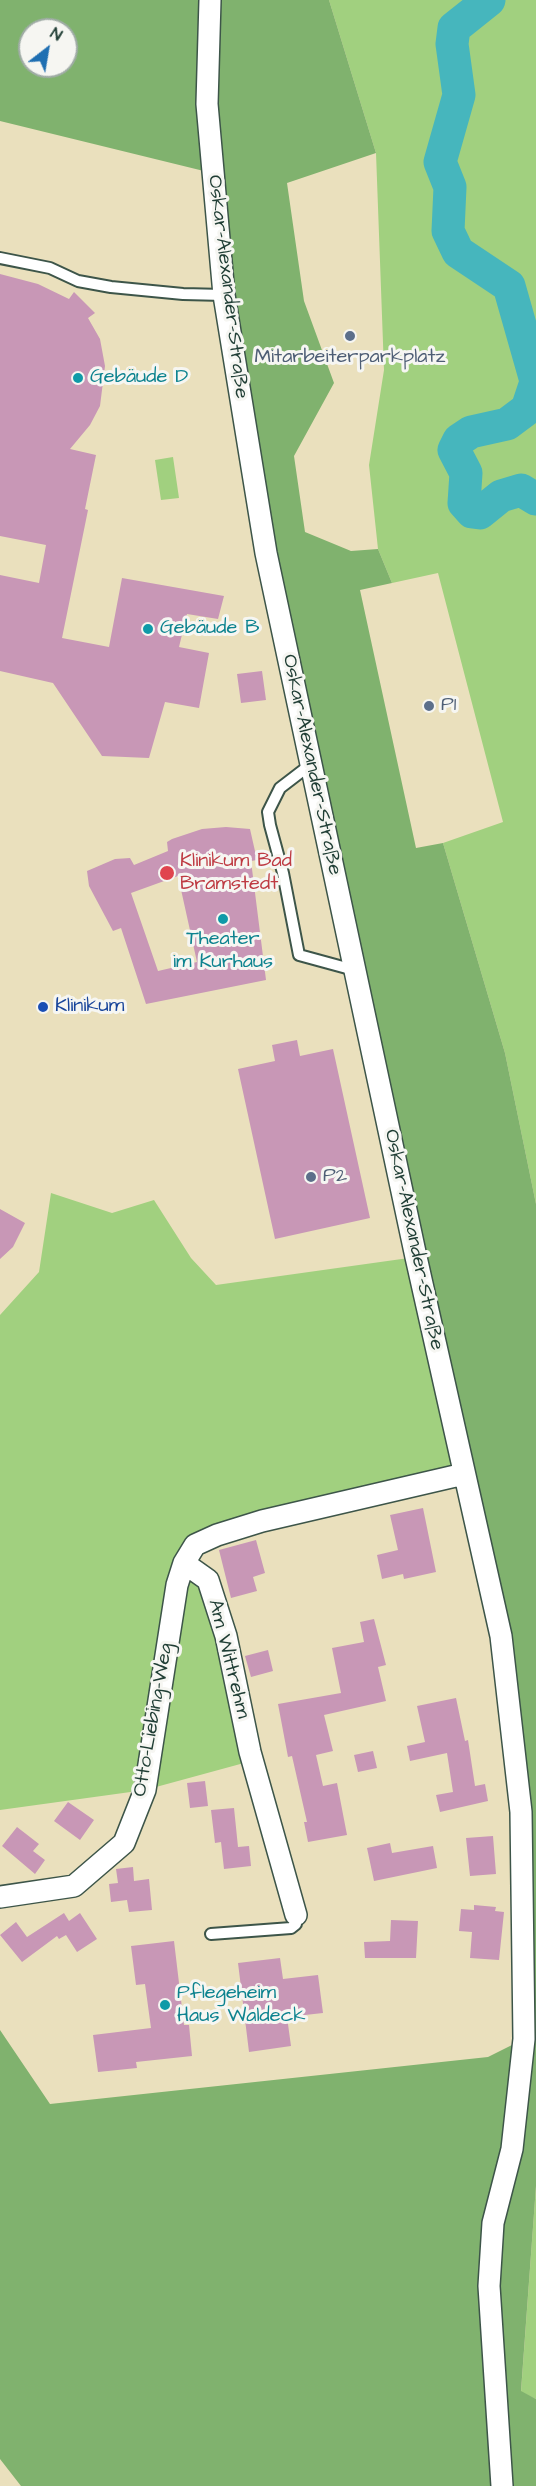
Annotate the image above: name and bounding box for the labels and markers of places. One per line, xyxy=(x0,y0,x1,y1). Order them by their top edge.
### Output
marker: Mitarbeiterparkplatz xyxy=(343,329,357,343)
place label: Mitarbeiterparkplatz xyxy=(255,346,445,370)
place label: Gebäude D xyxy=(90,366,188,390)
marker: Gebäude D xyxy=(71,371,85,385)
place label: Gebäude B xyxy=(160,617,260,641)
marker: Gebäude B xyxy=(141,622,155,636)
place label: P1 xyxy=(441,694,456,718)
marker: P1 xyxy=(422,699,436,713)
place label: Klinikum Bad Bramstedt xyxy=(180,850,292,897)
marker: Klinikum Bad Bramstedt xyxy=(158,864,176,882)
marker: Theater im Kurhaus xyxy=(216,912,230,926)
place label: Theater im Kurhaus xyxy=(173,928,273,975)
place label: Klinikum xyxy=(55,995,124,1019)
marker: Klinikum xyxy=(36,1000,50,1014)
place label: P2 xyxy=(323,1165,347,1189)
marker: P2 xyxy=(304,1170,318,1184)
place label: Pflegeheim Haus Waldeck xyxy=(177,1982,306,2029)
marker: Pflegeheim Haus Waldeck xyxy=(158,1998,172,2012)

